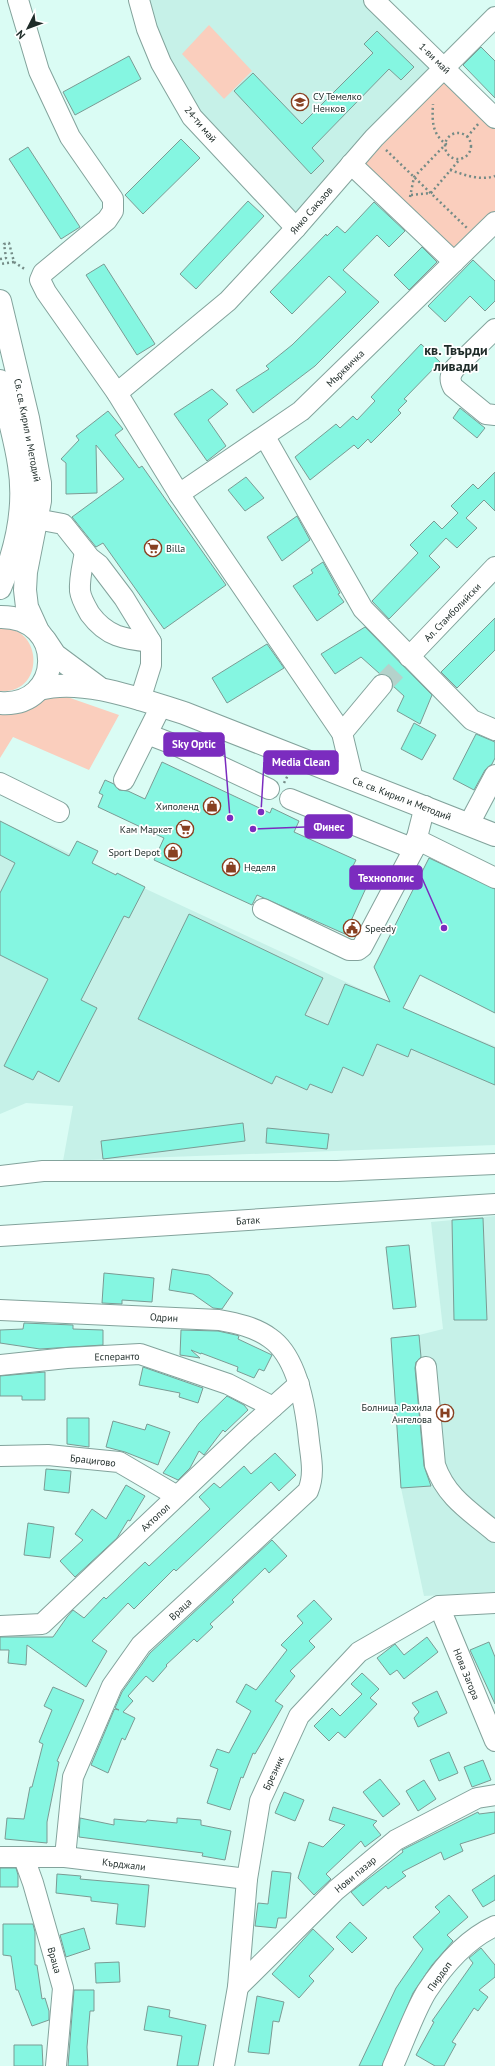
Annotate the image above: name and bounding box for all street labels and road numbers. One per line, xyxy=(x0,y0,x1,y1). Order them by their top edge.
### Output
street label: 1-ви май xyxy=(416,40,453,77)
street label: 24-ти май xyxy=(182,104,220,145)
street label: Янко Сакъзов xyxy=(287,184,336,237)
street label: Мърквичка xyxy=(324,347,367,390)
street label: Св. св. Кирил и Методий xyxy=(11,377,44,483)
street label: Ал. Стамболийски xyxy=(421,580,484,644)
street label: Св. св. Кирил и Методий xyxy=(350,774,453,823)
street label: Батак xyxy=(236,1213,261,1228)
street label: Одрин xyxy=(150,1310,178,1325)
street label: Есперанто xyxy=(94,1350,140,1363)
street label: Брацигово xyxy=(69,1451,117,1470)
street label: Ахтопол xyxy=(138,1500,173,1534)
street label: Враца xyxy=(166,1595,195,1623)
street label: Нова Загора xyxy=(450,1647,483,1702)
street label: Брезник xyxy=(260,1754,287,1792)
street label: Нови пазар xyxy=(332,1853,379,1896)
street label: Кърджали xyxy=(101,1855,146,1874)
street label: Враца xyxy=(45,1946,64,1975)
street label: Пирдоп xyxy=(424,1959,455,1994)

